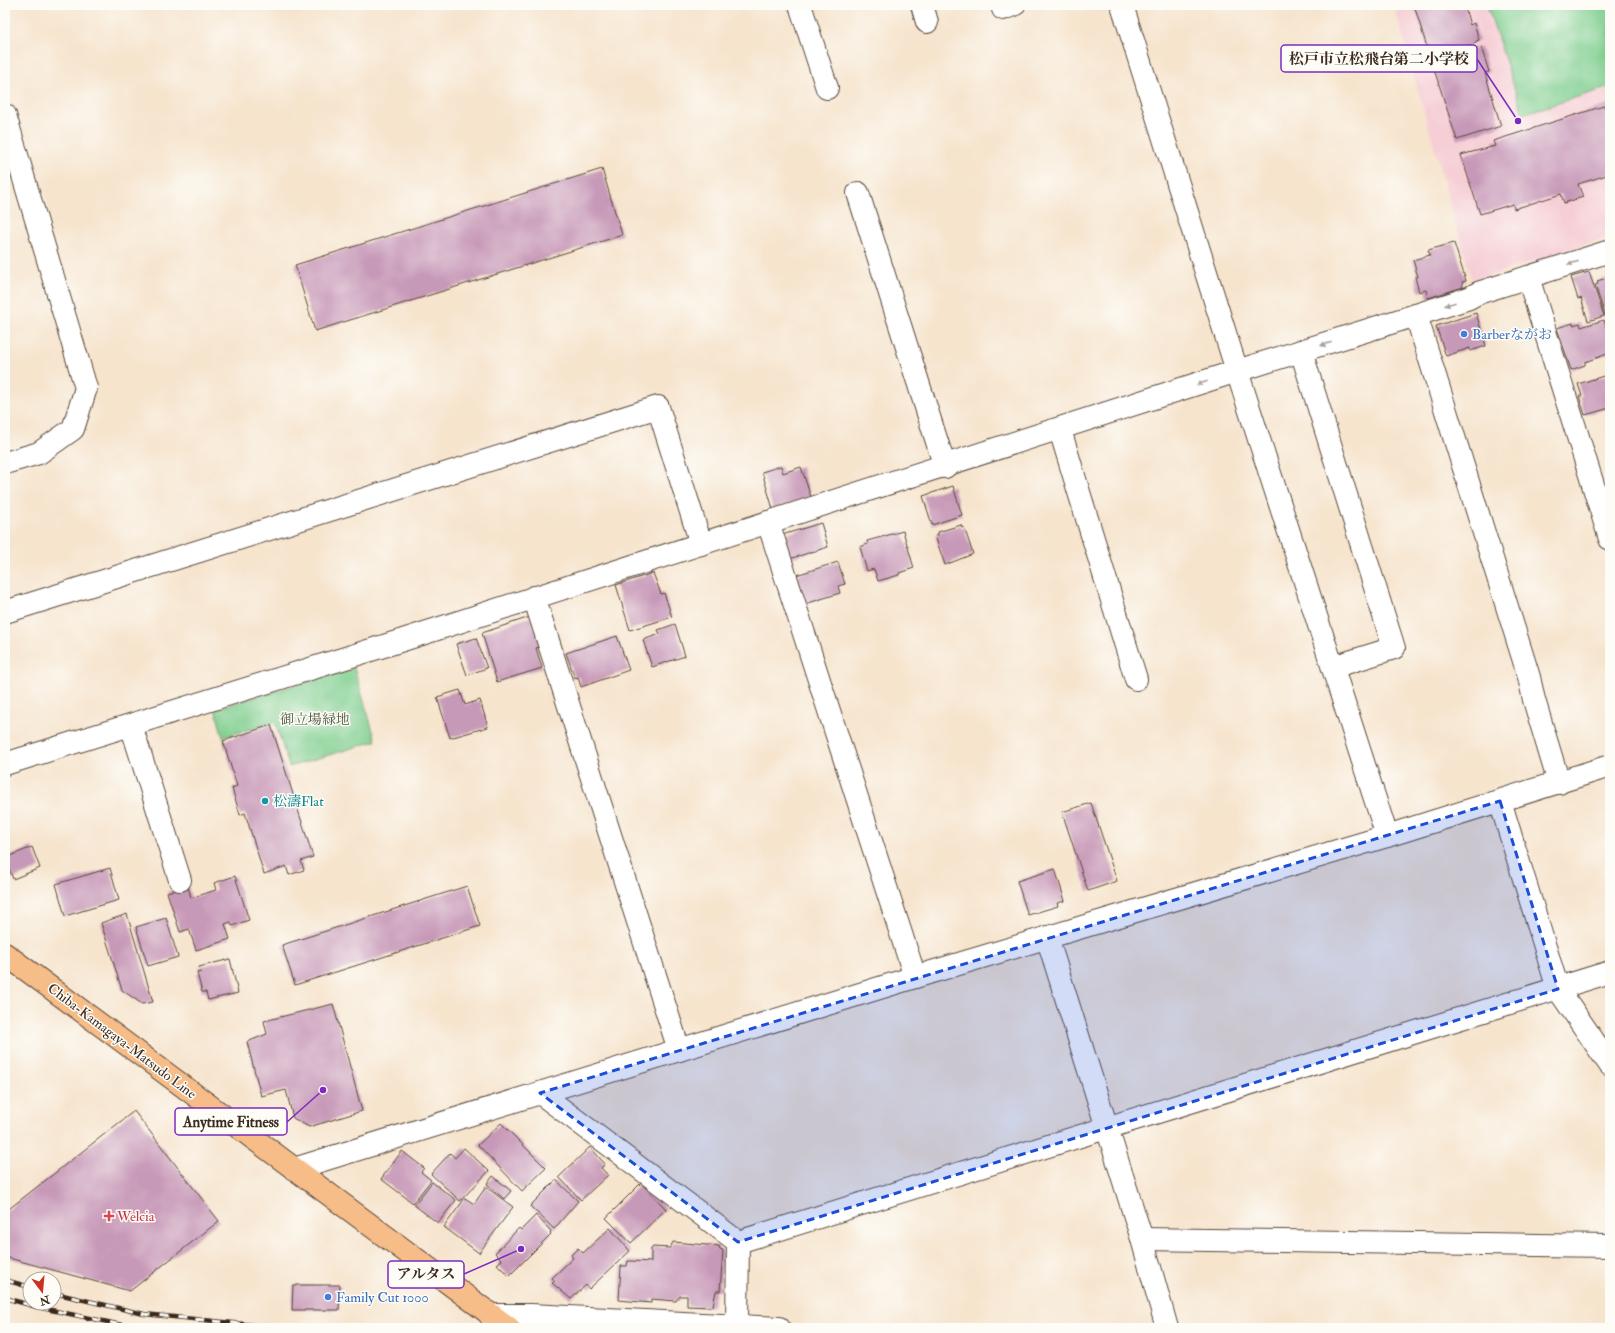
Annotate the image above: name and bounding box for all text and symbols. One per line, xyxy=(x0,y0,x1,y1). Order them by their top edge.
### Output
callout: 松戸市立松飛台第二小学校 xyxy=(1281,45,1477,72)
text: 松戸市立松飛台第二小学校 xyxy=(1289,50,1469,69)
one-way arrow xyxy=(1567,260,1579,266)
one-way arrow xyxy=(1443,302,1455,308)
place label: Barberながお xyxy=(1472,326,1552,343)
marker: Barberながお xyxy=(1459,329,1469,339)
one-way arrow xyxy=(1320,341,1332,347)
one-way arrow xyxy=(1196,380,1208,386)
park label: 御立場緑地 xyxy=(280,711,350,728)
place label: 松濤Flat xyxy=(273,793,324,810)
marker: 松濤Flat xyxy=(260,796,270,806)
street label: Chiba-Kamagaya-Matsudo Line xyxy=(44,980,200,1103)
callout: Anytime Fitness xyxy=(175,1108,287,1135)
text: Anytime Fitness xyxy=(182,1113,279,1133)
place label: Welcia xyxy=(116,1208,155,1225)
marker: Welcia xyxy=(104,1211,114,1221)
callout: アルタス xyxy=(388,1261,464,1288)
text: アルタス xyxy=(397,1265,455,1284)
north arrow xyxy=(22,1271,62,1311)
place label: Family Cut 1000 xyxy=(336,1289,429,1307)
text: N xyxy=(37,1292,52,1308)
marker: Family Cut 1000 xyxy=(323,1292,333,1302)

